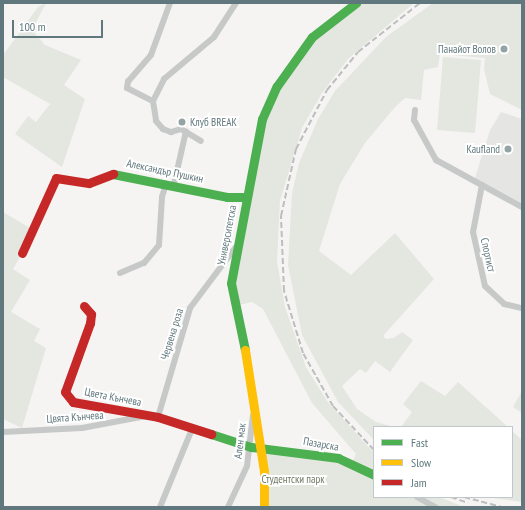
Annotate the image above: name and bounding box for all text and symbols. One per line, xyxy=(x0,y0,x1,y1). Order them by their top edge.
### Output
scale bar xyxy=(14,12,105,38)
text: 100 m xyxy=(19,19,46,34)
place label: Панайот Волов xyxy=(438,42,496,56)
marker: Панайот Волов xyxy=(499,44,509,54)
place label: Клуб BREAK xyxy=(190,115,237,129)
marker: Клуб BREAK xyxy=(177,117,187,127)
place label: Kaufland xyxy=(466,142,500,156)
marker: Kaufland xyxy=(503,144,513,154)
street label: Александър Пушкин xyxy=(125,156,205,186)
street label: Университетска xyxy=(215,204,239,266)
street label: Спортист xyxy=(478,237,498,273)
street label: Червена роза xyxy=(158,307,186,361)
street label: Цвета Кънчева xyxy=(83,385,143,409)
street label: Цвята Кънчева xyxy=(46,408,104,426)
street label: Ален мак xyxy=(231,423,249,459)
legend xyxy=(373,426,513,498)
street label: Пазарска xyxy=(302,434,340,454)
text: Fast xyxy=(411,435,428,450)
text: Slow xyxy=(411,455,431,470)
park label: Студентски парк xyxy=(261,472,325,486)
text: Jam xyxy=(411,475,427,490)

